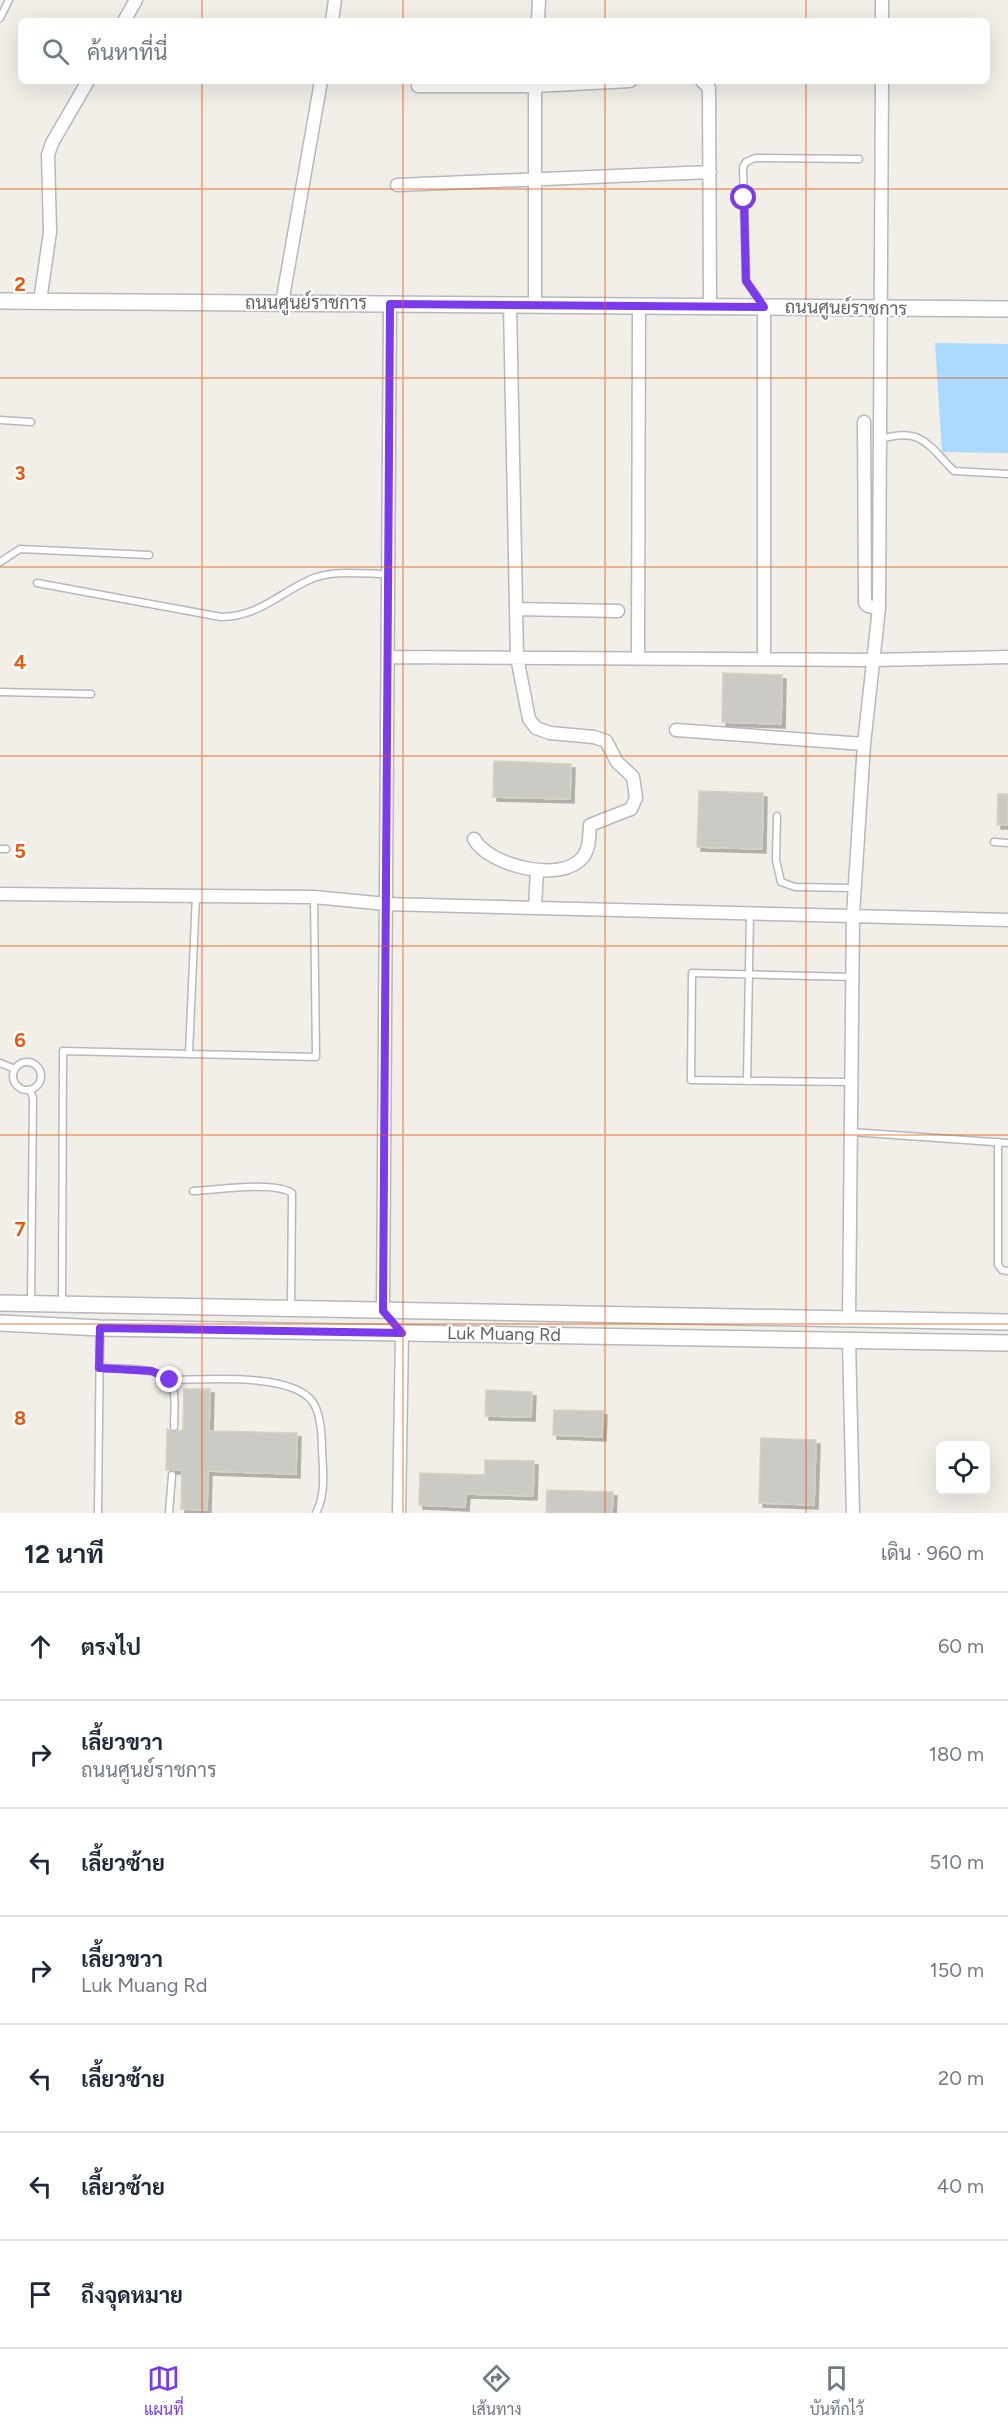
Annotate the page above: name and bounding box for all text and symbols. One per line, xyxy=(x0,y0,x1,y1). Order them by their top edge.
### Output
search box xyxy=(18,18,990,84)
icon: search xyxy=(39,35,72,68)
text: ค้นหาที่นี่ xyxy=(87,39,167,66)
route start xyxy=(730,184,756,210)
text: 2 xyxy=(14,272,26,296)
street label: ถนนศูนย์ราชการ xyxy=(245,290,367,316)
street label: ถนนศูนย์ราชการ xyxy=(785,294,908,322)
text: 3 xyxy=(14,461,26,485)
text: 4 xyxy=(14,650,27,674)
text: 5 xyxy=(14,839,26,863)
text: 6 xyxy=(14,1028,26,1052)
text: 7 xyxy=(14,1217,26,1241)
street label: Luk Muang Rd xyxy=(447,1322,561,1346)
route end xyxy=(156,1366,182,1392)
text: 8 xyxy=(14,1406,26,1430)
map controls xyxy=(936,1441,990,1495)
button: locate xyxy=(936,1441,990,1495)
text: 12 นาที xyxy=(24,1538,104,1570)
text: เดิน · 960 m xyxy=(881,1541,984,1565)
icon: ahead xyxy=(24,1630,57,1663)
text: ตรงไป xyxy=(81,1634,141,1661)
text: 60 m xyxy=(938,1634,984,1658)
text: เลี้ยวขวา xyxy=(81,1729,163,1756)
icon: right xyxy=(24,1738,57,1771)
text: 180 m xyxy=(929,1742,984,1766)
text: ถนนศูนย์ราชการ xyxy=(81,1758,217,1782)
icon: left xyxy=(24,1846,57,1879)
text: เลี้ยวซ้าย xyxy=(81,1850,165,1877)
text: 510 m xyxy=(929,1850,984,1874)
text: เลี้ยวขวา xyxy=(81,1946,163,1973)
icon: right xyxy=(24,1954,57,1987)
text: 150 m xyxy=(929,1958,984,1982)
text: Luk Muang Rd xyxy=(81,1973,208,1997)
icon: left xyxy=(24,2062,57,2095)
text: เลี้ยวซ้าย xyxy=(81,2066,165,2093)
text: 20 m xyxy=(938,2066,984,2090)
icon: left xyxy=(24,2170,57,2203)
text: เลี้ยวซ้าย xyxy=(81,2174,165,2201)
text: 40 m xyxy=(937,2174,984,2198)
icon: arrive xyxy=(24,2278,57,2311)
text: ถึงจุดหมาย xyxy=(81,2282,183,2309)
tab: แผนที่ xyxy=(144,2362,184,2419)
tab: เส้นทาง xyxy=(472,2362,522,2419)
tab: บันทึกไว้ xyxy=(809,2362,864,2419)

